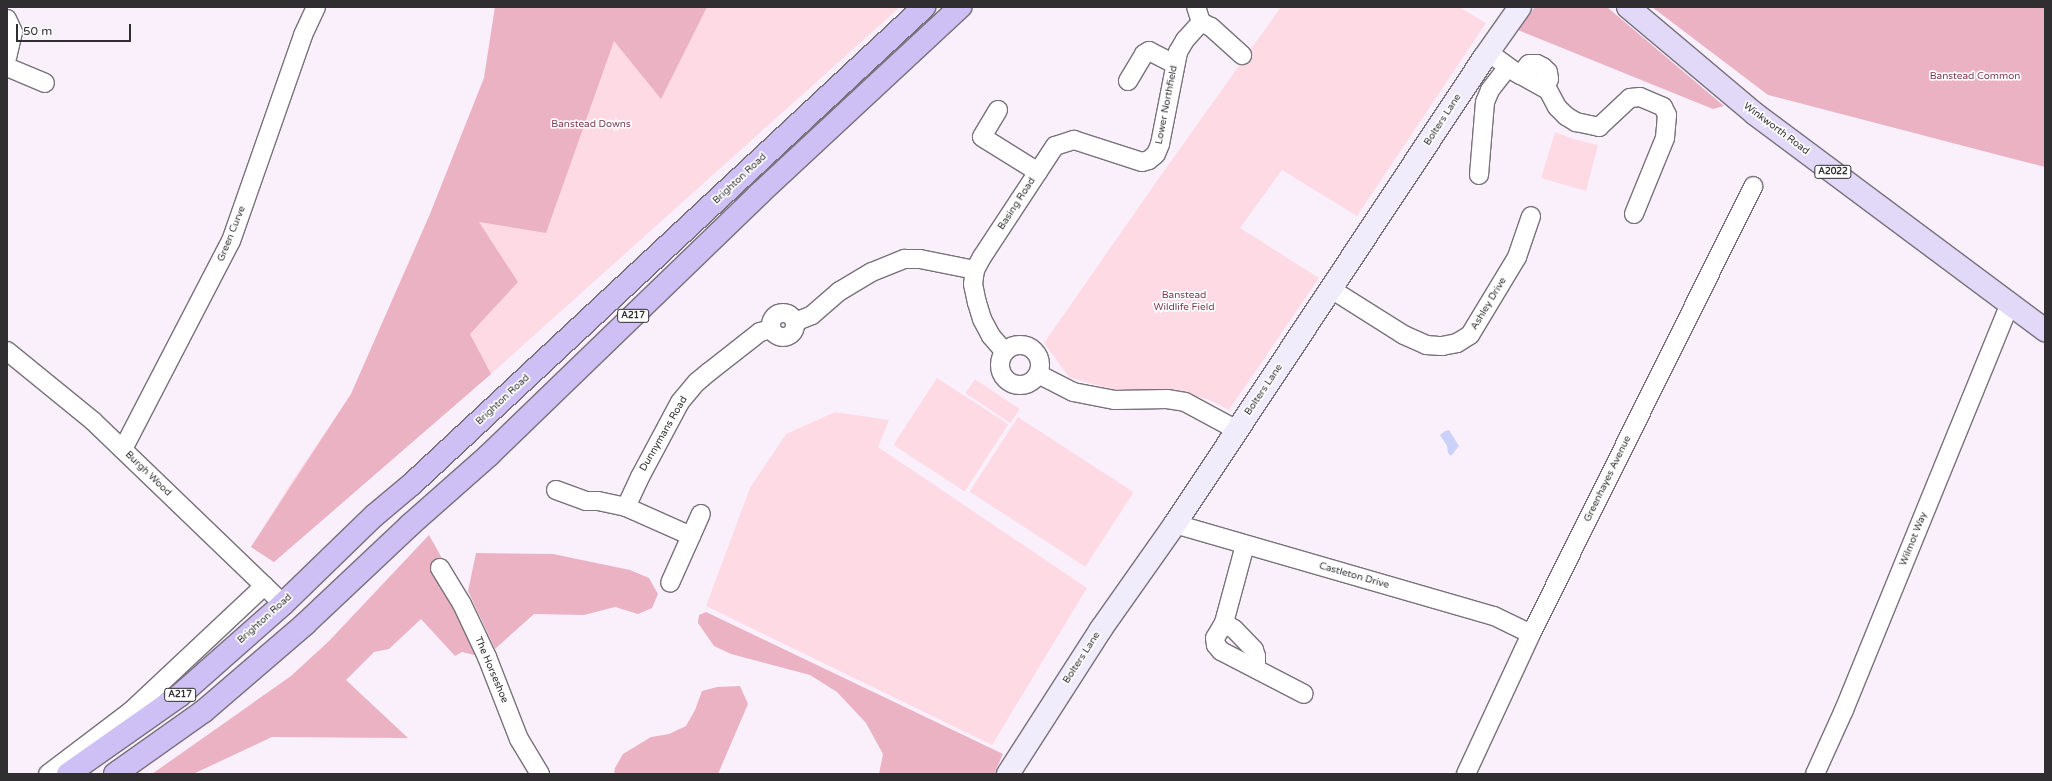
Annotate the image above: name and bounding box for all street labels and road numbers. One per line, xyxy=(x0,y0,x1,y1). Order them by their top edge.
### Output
street label: Lower Northfield xyxy=(1153,65,1181,145)
street label: Bolters Lane xyxy=(1422,92,1464,148)
street label: Winkworth Road xyxy=(1741,100,1811,158)
street label: Brighton Road xyxy=(711,151,769,207)
road number: A2022 xyxy=(1814,165,1852,179)
street label: Basing Road xyxy=(996,176,1038,232)
street label: Green Curve xyxy=(215,204,249,264)
street label: Ashley Drive xyxy=(1469,276,1509,332)
road number: A217 xyxy=(617,309,649,323)
street label: Bolters Lane xyxy=(1242,362,1286,418)
street label: Brighton Road xyxy=(474,372,532,428)
street label: Dunnymans Road xyxy=(638,394,690,474)
street label: Greenhayes Avenue xyxy=(1582,434,1634,524)
street label: Burgh Wood xyxy=(122,449,174,499)
street label: Wilmot Way xyxy=(1898,510,1930,568)
street label: Castleton Drive xyxy=(1318,560,1390,592)
street label: Brighton Road xyxy=(235,591,295,647)
street label: Bolters Lane xyxy=(1061,630,1103,686)
street label: The Horseshoe xyxy=(472,635,510,705)
road number: A217 xyxy=(164,688,196,702)

